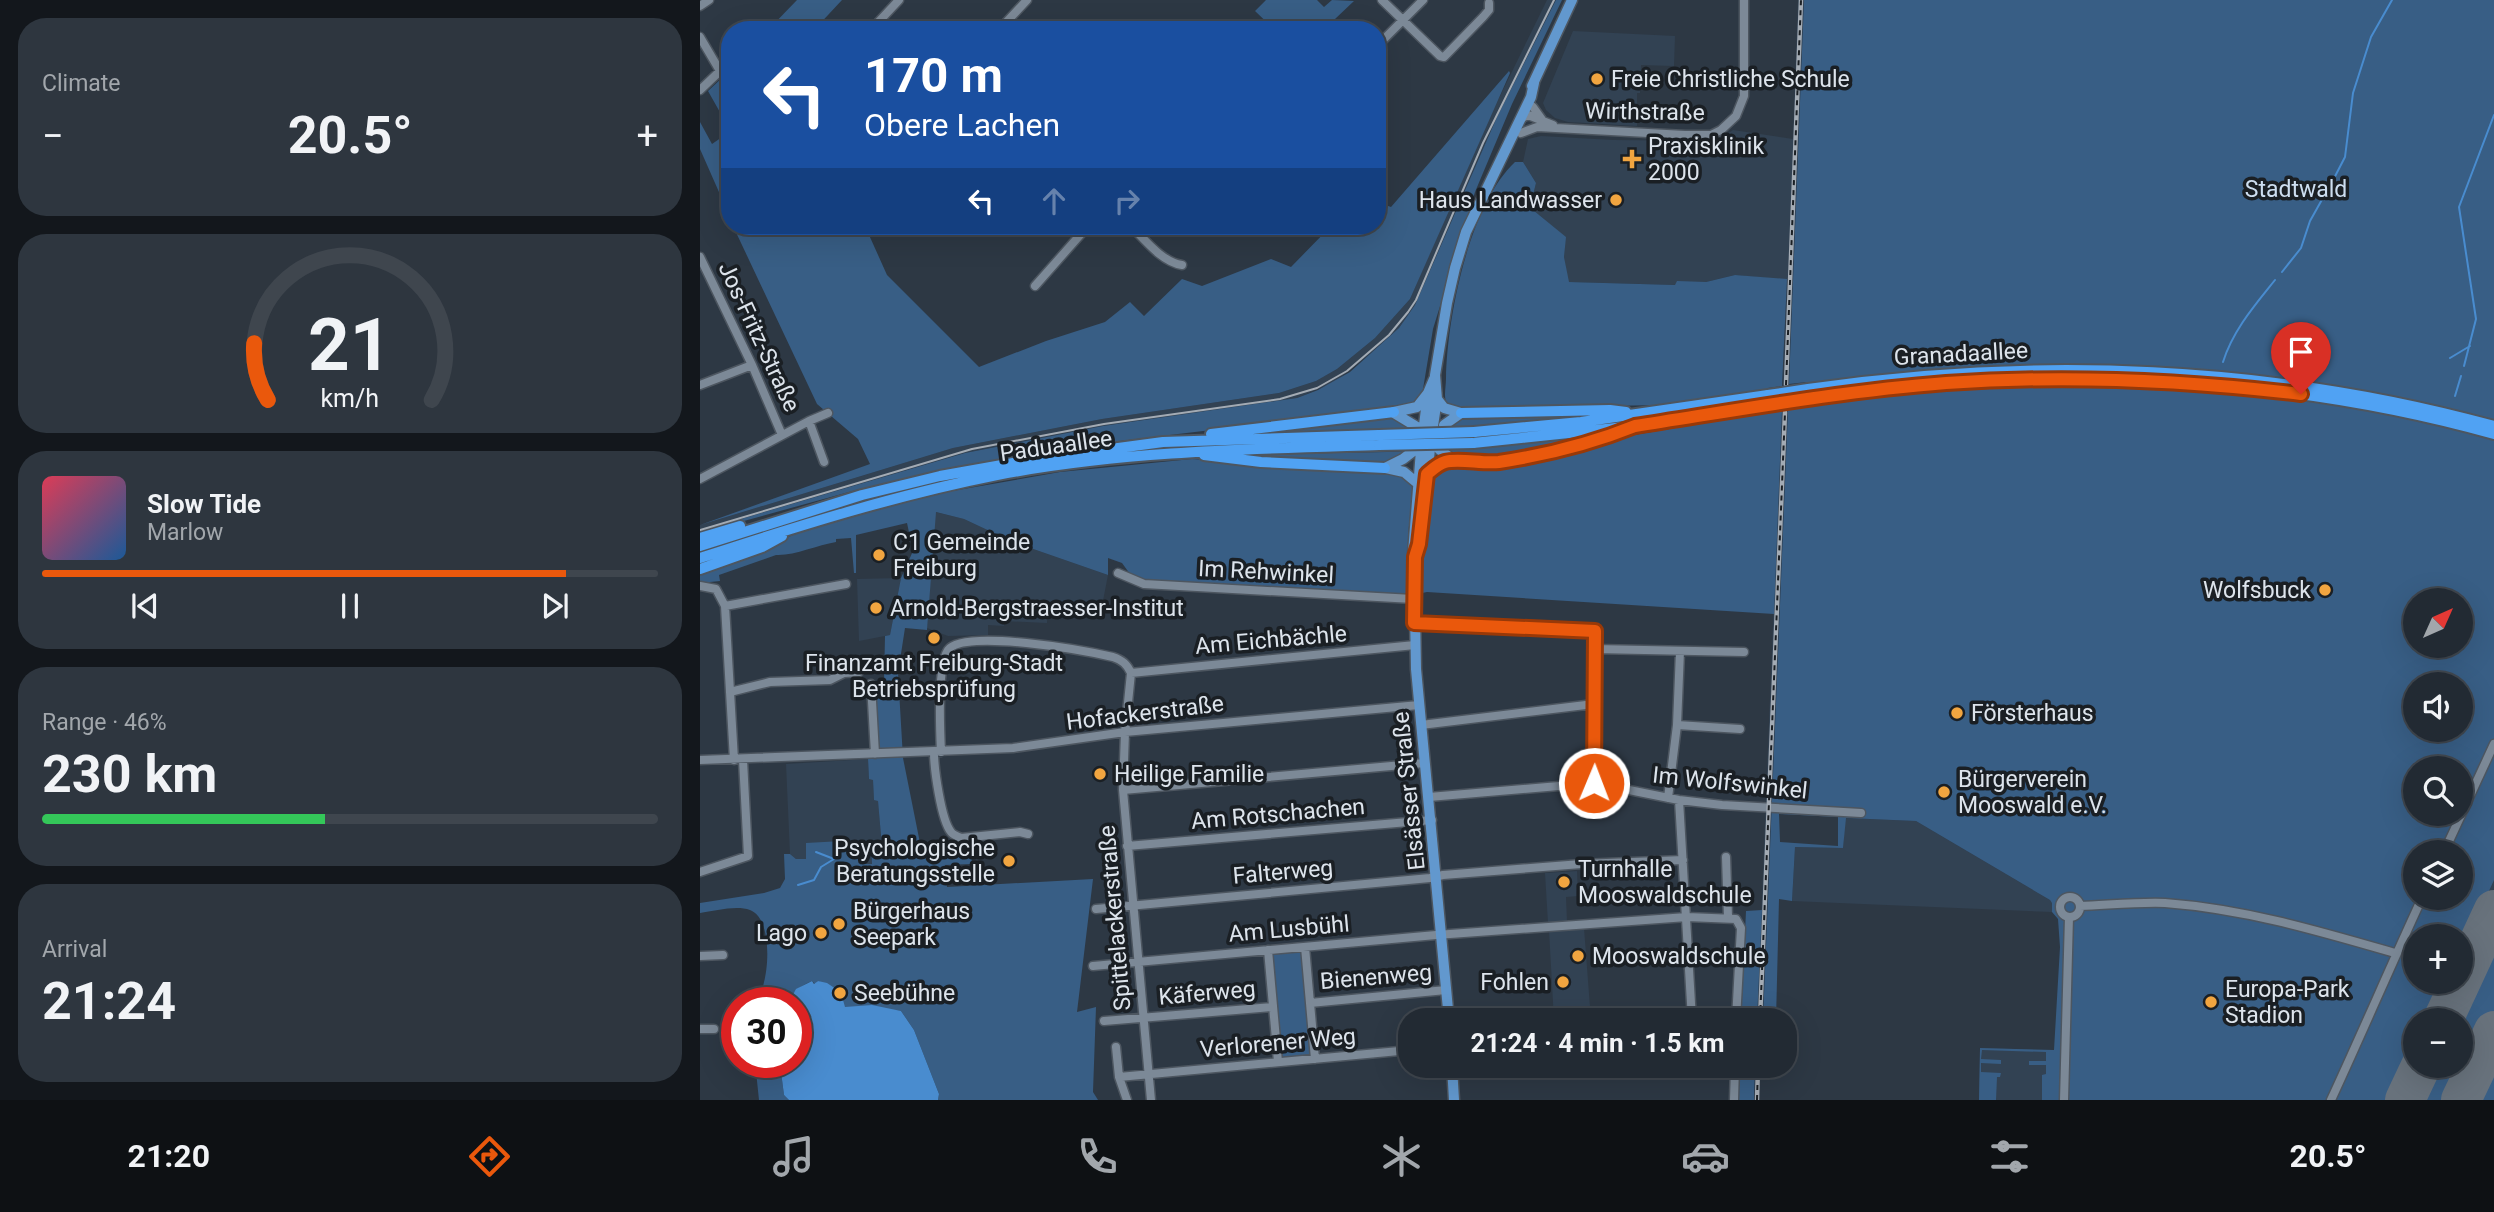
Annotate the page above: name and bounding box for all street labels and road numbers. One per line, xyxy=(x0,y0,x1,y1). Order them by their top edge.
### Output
street label: Wirthstraße xyxy=(1585,97,1705,127)
street label: Jos-Fritz-Straße xyxy=(713,258,805,416)
street label: Granadaallee xyxy=(1893,337,2029,371)
street label: Paduaallee xyxy=(998,425,1114,467)
street label: Im Rehwinkel xyxy=(1197,555,1335,589)
street label: Am Eichbächle xyxy=(1194,620,1348,660)
street label: Hofackerstraße xyxy=(1065,690,1225,736)
street label: Elsässer Straße xyxy=(1387,710,1431,872)
street label: Im Wolfswinkel xyxy=(1651,761,1809,805)
street label: Am Rotschachen xyxy=(1190,793,1366,835)
street label: Spittelackerstraße xyxy=(1093,824,1137,1012)
street label: Falterweg xyxy=(1232,854,1334,890)
street label: Am Lusbühl xyxy=(1227,910,1351,948)
street label: Bienenweg xyxy=(1319,959,1433,995)
street label: Käferweg xyxy=(1157,975,1257,1011)
street label: Verlorener Weg xyxy=(1199,1023,1357,1063)

